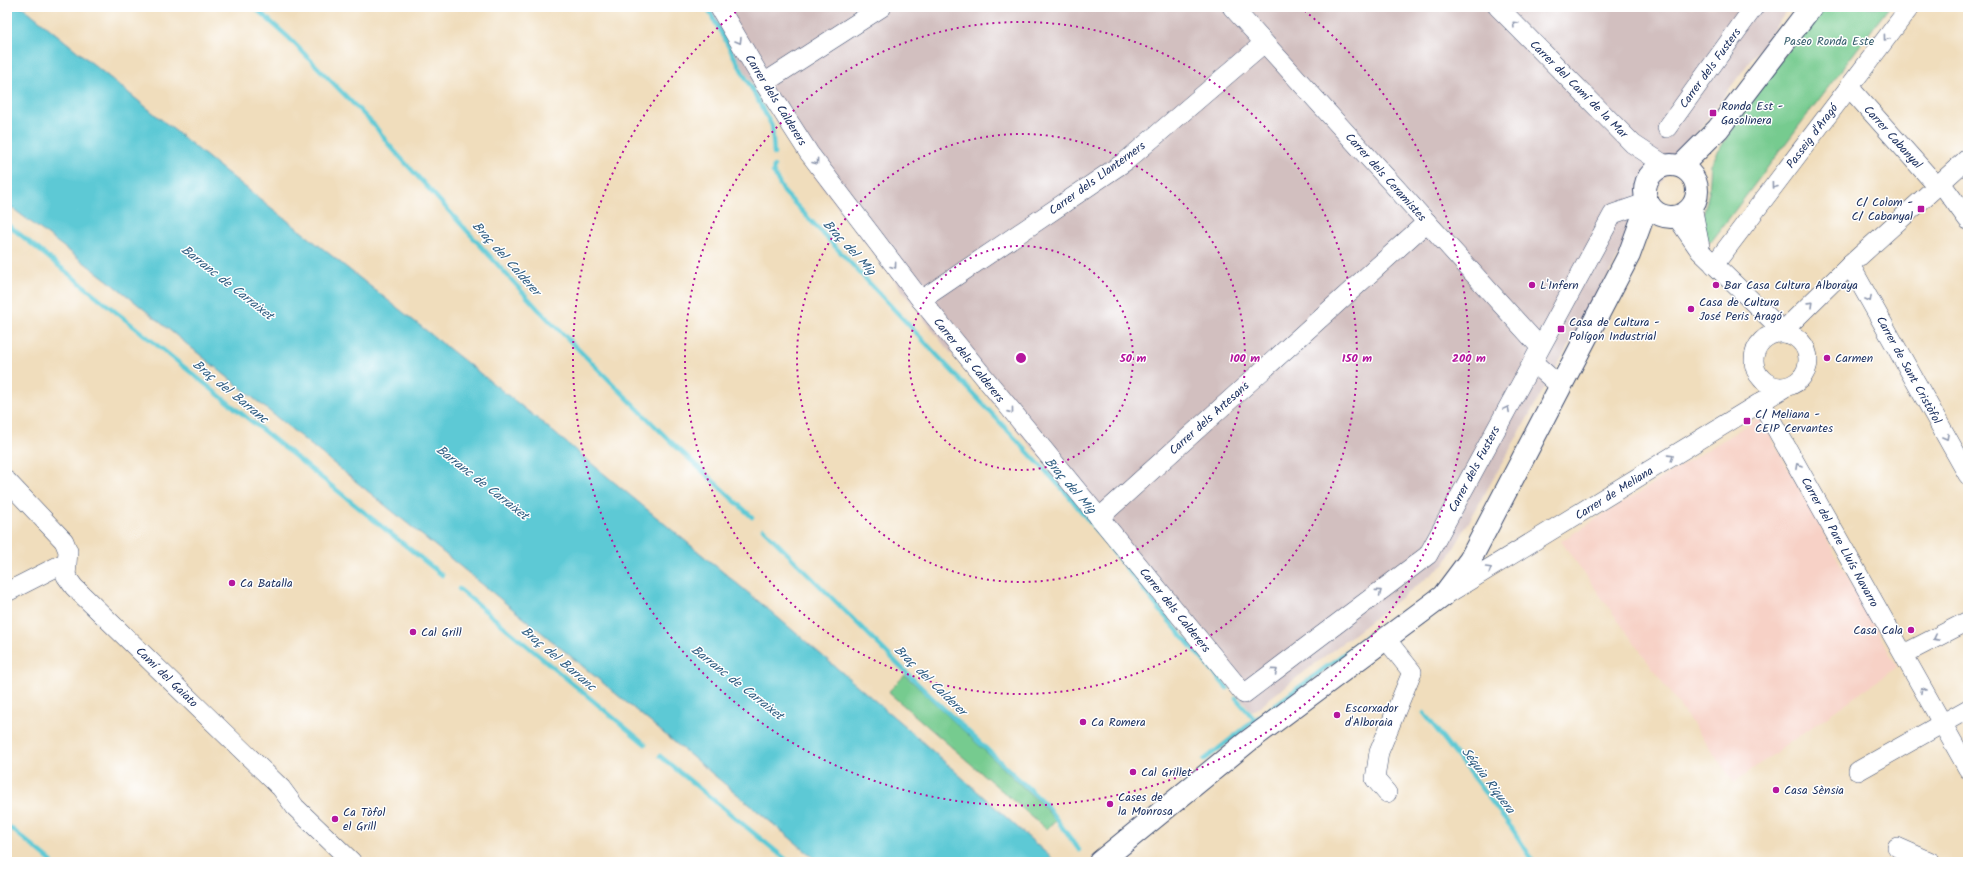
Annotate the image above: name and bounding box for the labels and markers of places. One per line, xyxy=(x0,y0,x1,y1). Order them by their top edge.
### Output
place label: Ronda Est - Gasolinera xyxy=(1721,97,1784,130)
marker: Ronda Est - Gasolinera xyxy=(1708,108,1718,118)
place label: C/ Colom - C/ Cabanyal xyxy=(1851,193,1913,226)
marker: C/ Colom - C/ Cabanyal xyxy=(1916,204,1926,214)
place label: L'Infern xyxy=(1540,276,1579,295)
place label: Bar Casa Cultura Alboraya xyxy=(1724,276,1858,295)
marker: L'Infern xyxy=(1527,280,1537,290)
marker: Bar Casa Cultura Alboraya xyxy=(1711,280,1721,290)
place label: Casa de Cultura José Peris Aragó xyxy=(1699,293,1782,326)
marker: Casa de Cultura José Peris Aragó xyxy=(1686,304,1696,314)
place label: Casa de Cultura - Polígon Industrial xyxy=(1569,313,1660,346)
marker: Casa de Cultura - Polígon Industrial xyxy=(1556,324,1566,334)
place label: Carmen xyxy=(1835,349,1873,368)
centre of rings xyxy=(1014,351,1028,365)
marker: Carmen xyxy=(1822,353,1832,363)
place label: C/ Meliana - CEIP Cervantes xyxy=(1755,405,1833,438)
marker: C/ Meliana - CEIP Cervantes xyxy=(1742,416,1752,426)
place label: Ca Batalla xyxy=(240,574,293,593)
marker: Ca Batalla xyxy=(227,578,237,588)
place label: Casa Cala xyxy=(1853,621,1903,640)
place label: Cal Grill xyxy=(421,623,462,642)
marker: Casa Cala xyxy=(1906,625,1916,635)
marker: Cal Grill xyxy=(408,627,418,637)
place label: Escorxador d'Alboraia xyxy=(1345,699,1399,732)
marker: Escorxador d'Alboraia xyxy=(1332,710,1342,720)
place label: Ca Romera xyxy=(1091,713,1146,732)
marker: Ca Romera xyxy=(1078,717,1088,727)
place label: Cal Grillet xyxy=(1141,763,1192,782)
marker: Cal Grillet xyxy=(1128,767,1138,777)
place label: Casa Sènsia xyxy=(1784,781,1844,800)
marker: Casa Sènsia xyxy=(1771,785,1781,795)
place label: Cases de la Monrosa xyxy=(1118,788,1173,821)
marker: Cases de la Monrosa xyxy=(1105,799,1115,809)
place label: Ca Tòfol el Grill xyxy=(343,803,385,836)
marker: Ca Tòfol el Grill xyxy=(330,814,340,824)

